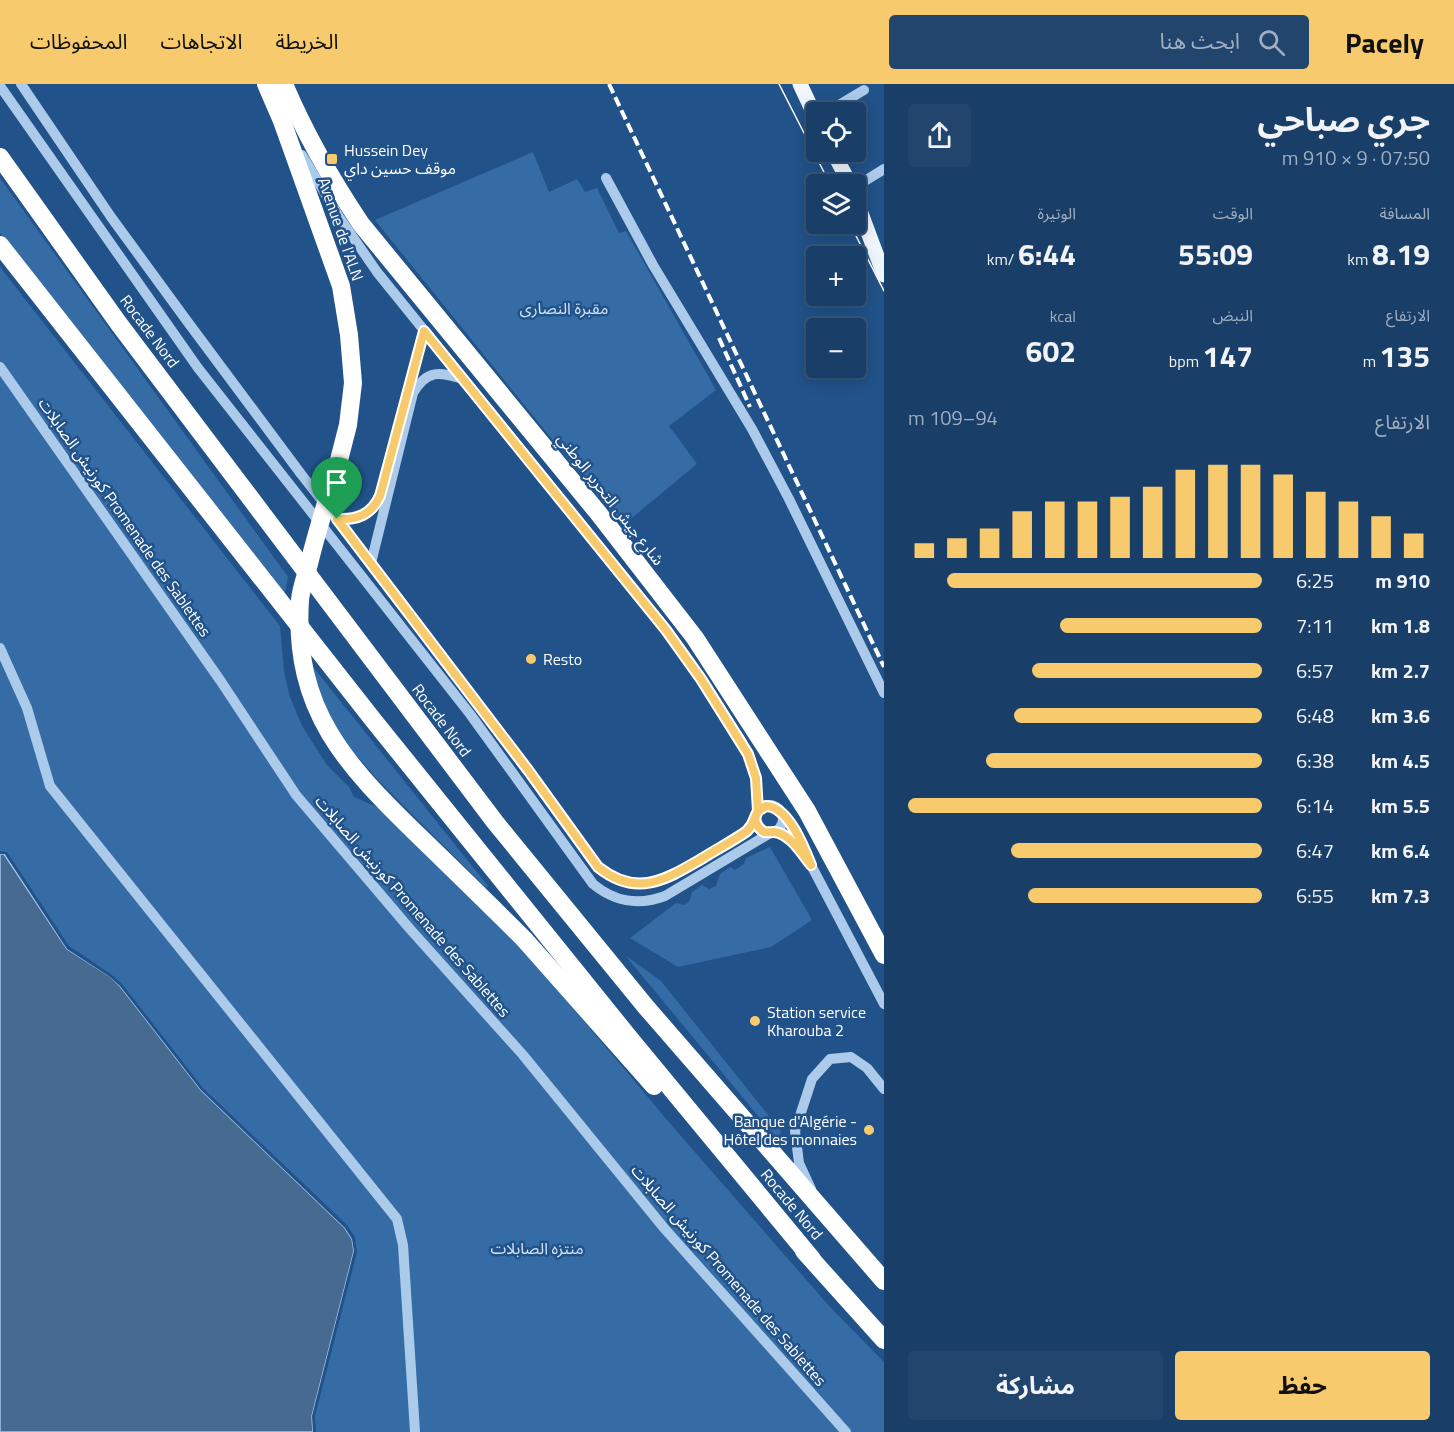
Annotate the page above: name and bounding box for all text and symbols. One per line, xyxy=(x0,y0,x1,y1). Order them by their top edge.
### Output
search box xyxy=(889,15,1309,69)
text: Pacely xyxy=(1345,21,1424,64)
text: ابحث هنا xyxy=(1159,24,1240,58)
text: المحفوظات xyxy=(30,25,127,57)
text: الاتجاهات xyxy=(160,25,242,57)
text: الخريطة xyxy=(275,25,338,57)
icon: search xyxy=(1255,26,1288,59)
text: جري صباحي xyxy=(1258,94,1430,144)
map controls xyxy=(806,102,866,378)
button: locate xyxy=(806,102,866,162)
button: share xyxy=(908,104,971,167)
place label: Hussein Dey موقف حسين داي xyxy=(344,138,456,181)
text: 07:50 · 9 × 910 m xyxy=(1282,142,1430,173)
marker: Hussein Dey موقف حسين داي xyxy=(325,152,339,166)
street label: Avenue de l'ALN xyxy=(312,174,370,284)
button: layers xyxy=(806,174,866,234)
text: الوتيرة xyxy=(1038,201,1076,225)
text: الوقت xyxy=(1213,201,1253,225)
text: المسافة xyxy=(1380,201,1430,225)
text: 6:44 xyxy=(1018,231,1076,277)
text: 55:09 xyxy=(1178,231,1253,277)
text: 8.19 xyxy=(1372,231,1430,277)
button: + xyxy=(806,246,866,306)
text: /km xyxy=(987,247,1018,271)
text: km xyxy=(1347,247,1372,271)
street label: Rocade Nord xyxy=(114,289,186,373)
park label: مقبرة النصارى xyxy=(520,296,608,320)
text: النبض xyxy=(1212,303,1253,327)
text: الارتفاع xyxy=(1386,303,1430,327)
text: kcal xyxy=(1050,304,1076,328)
button: − xyxy=(806,318,866,378)
text: 602 xyxy=(1026,328,1076,374)
text: 147 xyxy=(1203,333,1253,379)
text: 135 xyxy=(1380,333,1430,379)
text: bpm xyxy=(1169,349,1203,373)
text: m xyxy=(1363,349,1380,373)
street label: كورنيش الصابلات Promenade des Sablettes xyxy=(33,392,217,642)
text: 94–109 m xyxy=(908,402,998,433)
text: الارتفاع xyxy=(1375,406,1430,437)
street label: شارع جيش التحرير الوطني xyxy=(551,428,670,571)
pin xyxy=(311,457,362,519)
icon: arrive xyxy=(320,466,353,499)
text: 6:25 xyxy=(1296,565,1334,596)
text: 910 m xyxy=(1375,565,1430,596)
text: 7:11 xyxy=(1296,610,1334,641)
text: 1.8 km xyxy=(1371,610,1430,641)
place label: Resto xyxy=(543,647,582,671)
marker: Resto xyxy=(524,652,538,666)
text: 6:57 xyxy=(1296,655,1334,686)
text: 2.7 km xyxy=(1371,655,1430,686)
street label: Rocade Nord xyxy=(406,678,478,762)
text: 6:48 xyxy=(1296,700,1334,731)
text: 3.6 km xyxy=(1371,700,1430,731)
text: 6:38 xyxy=(1296,745,1334,776)
text: 4.5 km xyxy=(1371,745,1430,776)
street label: كورنيش الصابلات Promenade des Sablettes xyxy=(310,790,516,1022)
text: 6:14 xyxy=(1296,790,1334,821)
text: 5.5 km xyxy=(1371,790,1430,821)
text: 6:47 xyxy=(1296,835,1334,866)
text: 6.4 km xyxy=(1371,835,1430,866)
text: 6:55 xyxy=(1296,880,1334,911)
text: 7.3 km xyxy=(1371,880,1430,911)
place label: Station service Kharouba 2 xyxy=(767,1000,866,1042)
marker: Station service Kharouba 2 xyxy=(748,1014,762,1028)
place label: Banque d'Algérie - Hôtel des monnaies xyxy=(723,1109,857,1151)
marker: Banque d'Algérie - Hôtel des monnaies xyxy=(862,1123,876,1137)
street label: كورنيش الصابلات Promenade des Sablettes xyxy=(626,1159,832,1391)
street label: Rocade Nord xyxy=(755,1163,829,1245)
park label: منتزه الصابلات xyxy=(490,1236,584,1260)
button: مشاركة xyxy=(908,1351,1163,1420)
button: حفظ xyxy=(1175,1351,1430,1420)

